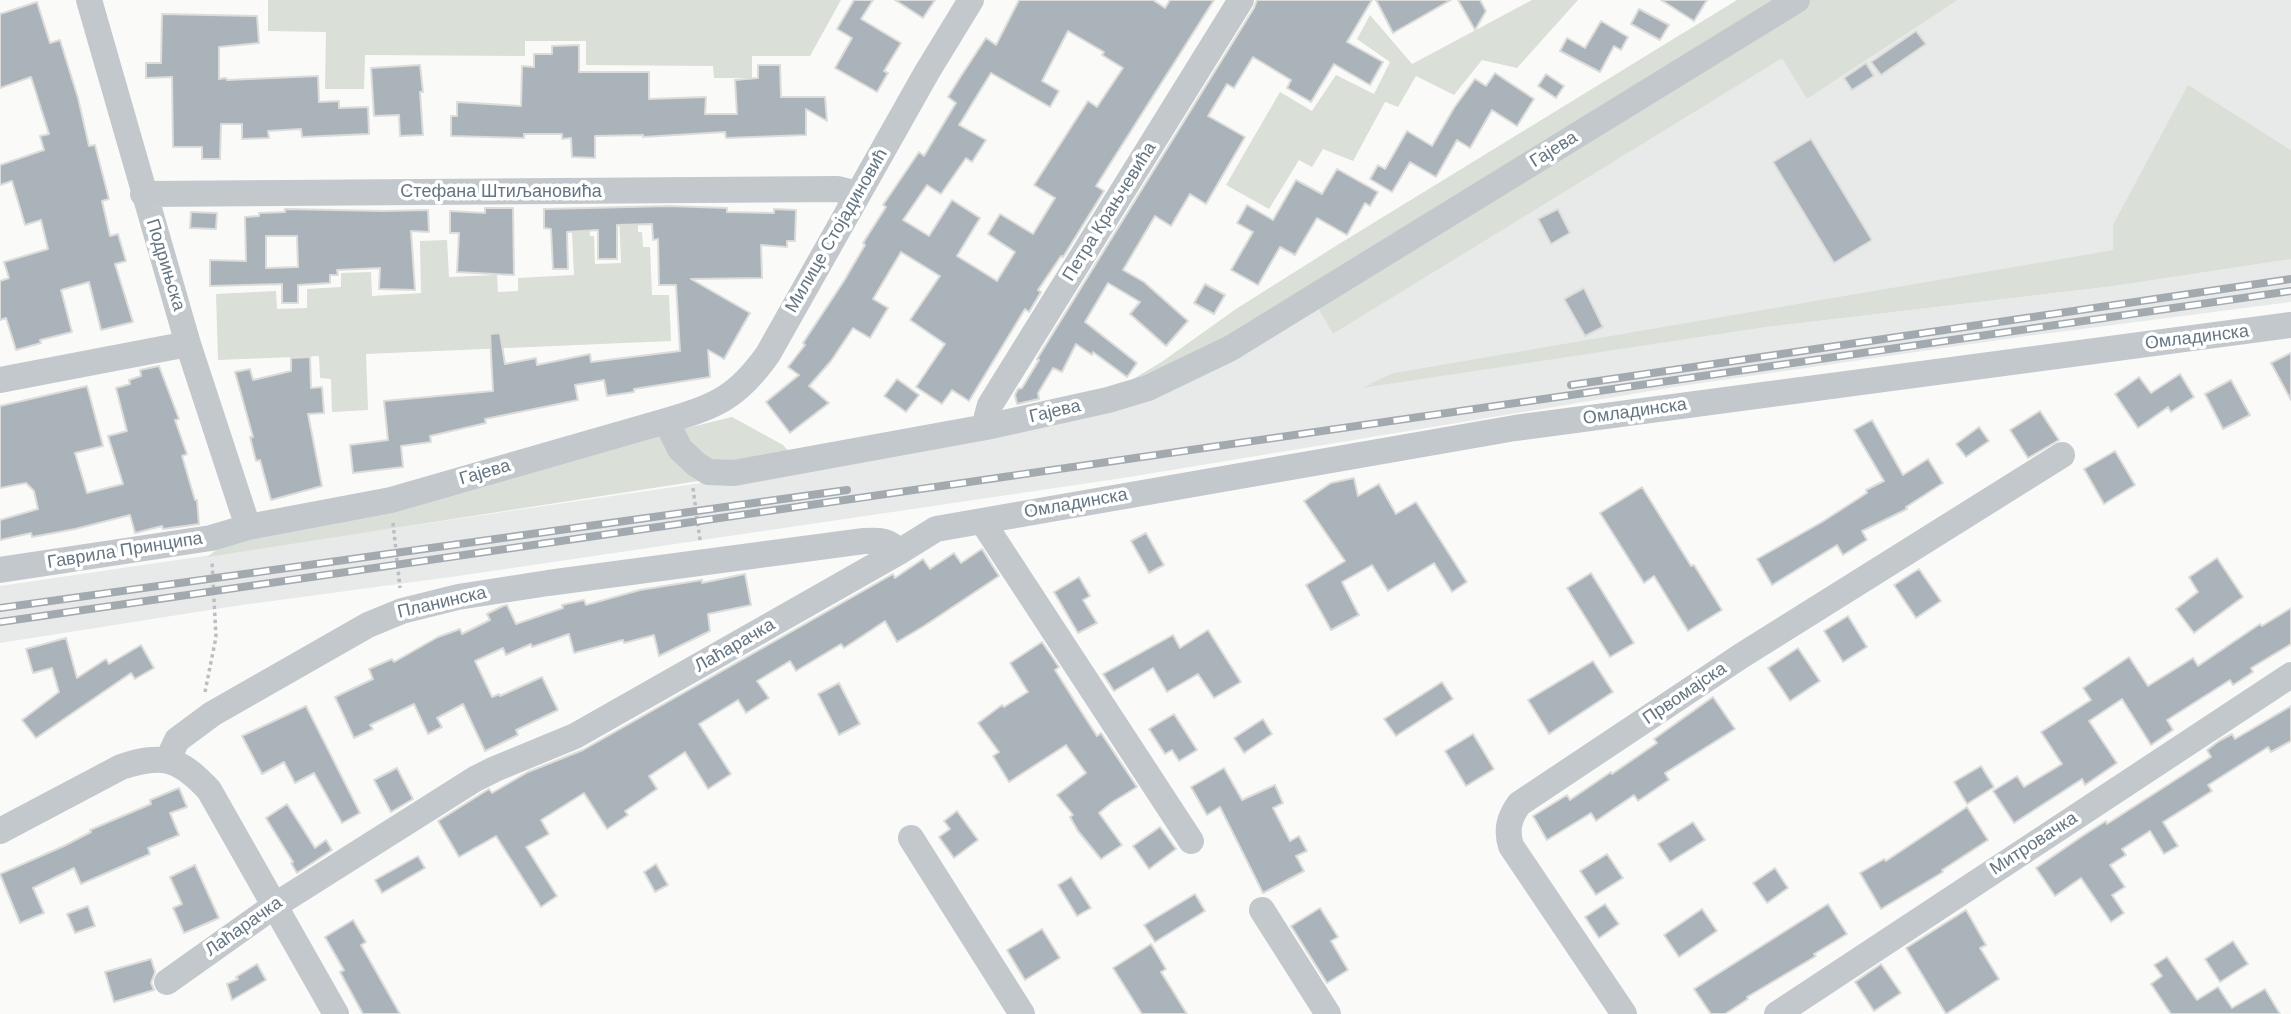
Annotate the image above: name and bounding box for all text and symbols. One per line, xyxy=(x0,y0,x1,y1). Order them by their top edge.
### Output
street label: Гајева xyxy=(1526,127,1582,173)
street label: Петра Крањчевића xyxy=(1059,139,1161,285)
street label: Милице Стојадиновић xyxy=(781,145,893,317)
street label: Стефана Штиљановића xyxy=(400,181,602,203)
street label: Подрињска xyxy=(141,216,189,314)
street label: Омладинска xyxy=(2144,321,2250,355)
street label: Омладинска xyxy=(1582,394,1688,430)
street label: Гајева xyxy=(1027,396,1083,428)
street label: Гајева xyxy=(457,455,513,491)
street label: Омладинска xyxy=(1023,484,1129,524)
street label: Гаврила Принципа xyxy=(46,528,204,574)
street label: Планинска xyxy=(395,582,489,624)
street label: Лаћарачка xyxy=(691,614,779,678)
street label: Првомајска xyxy=(1639,658,1731,730)
street label: Митровачка xyxy=(1986,808,2082,880)
street label: Лаћарачка xyxy=(201,893,287,961)

